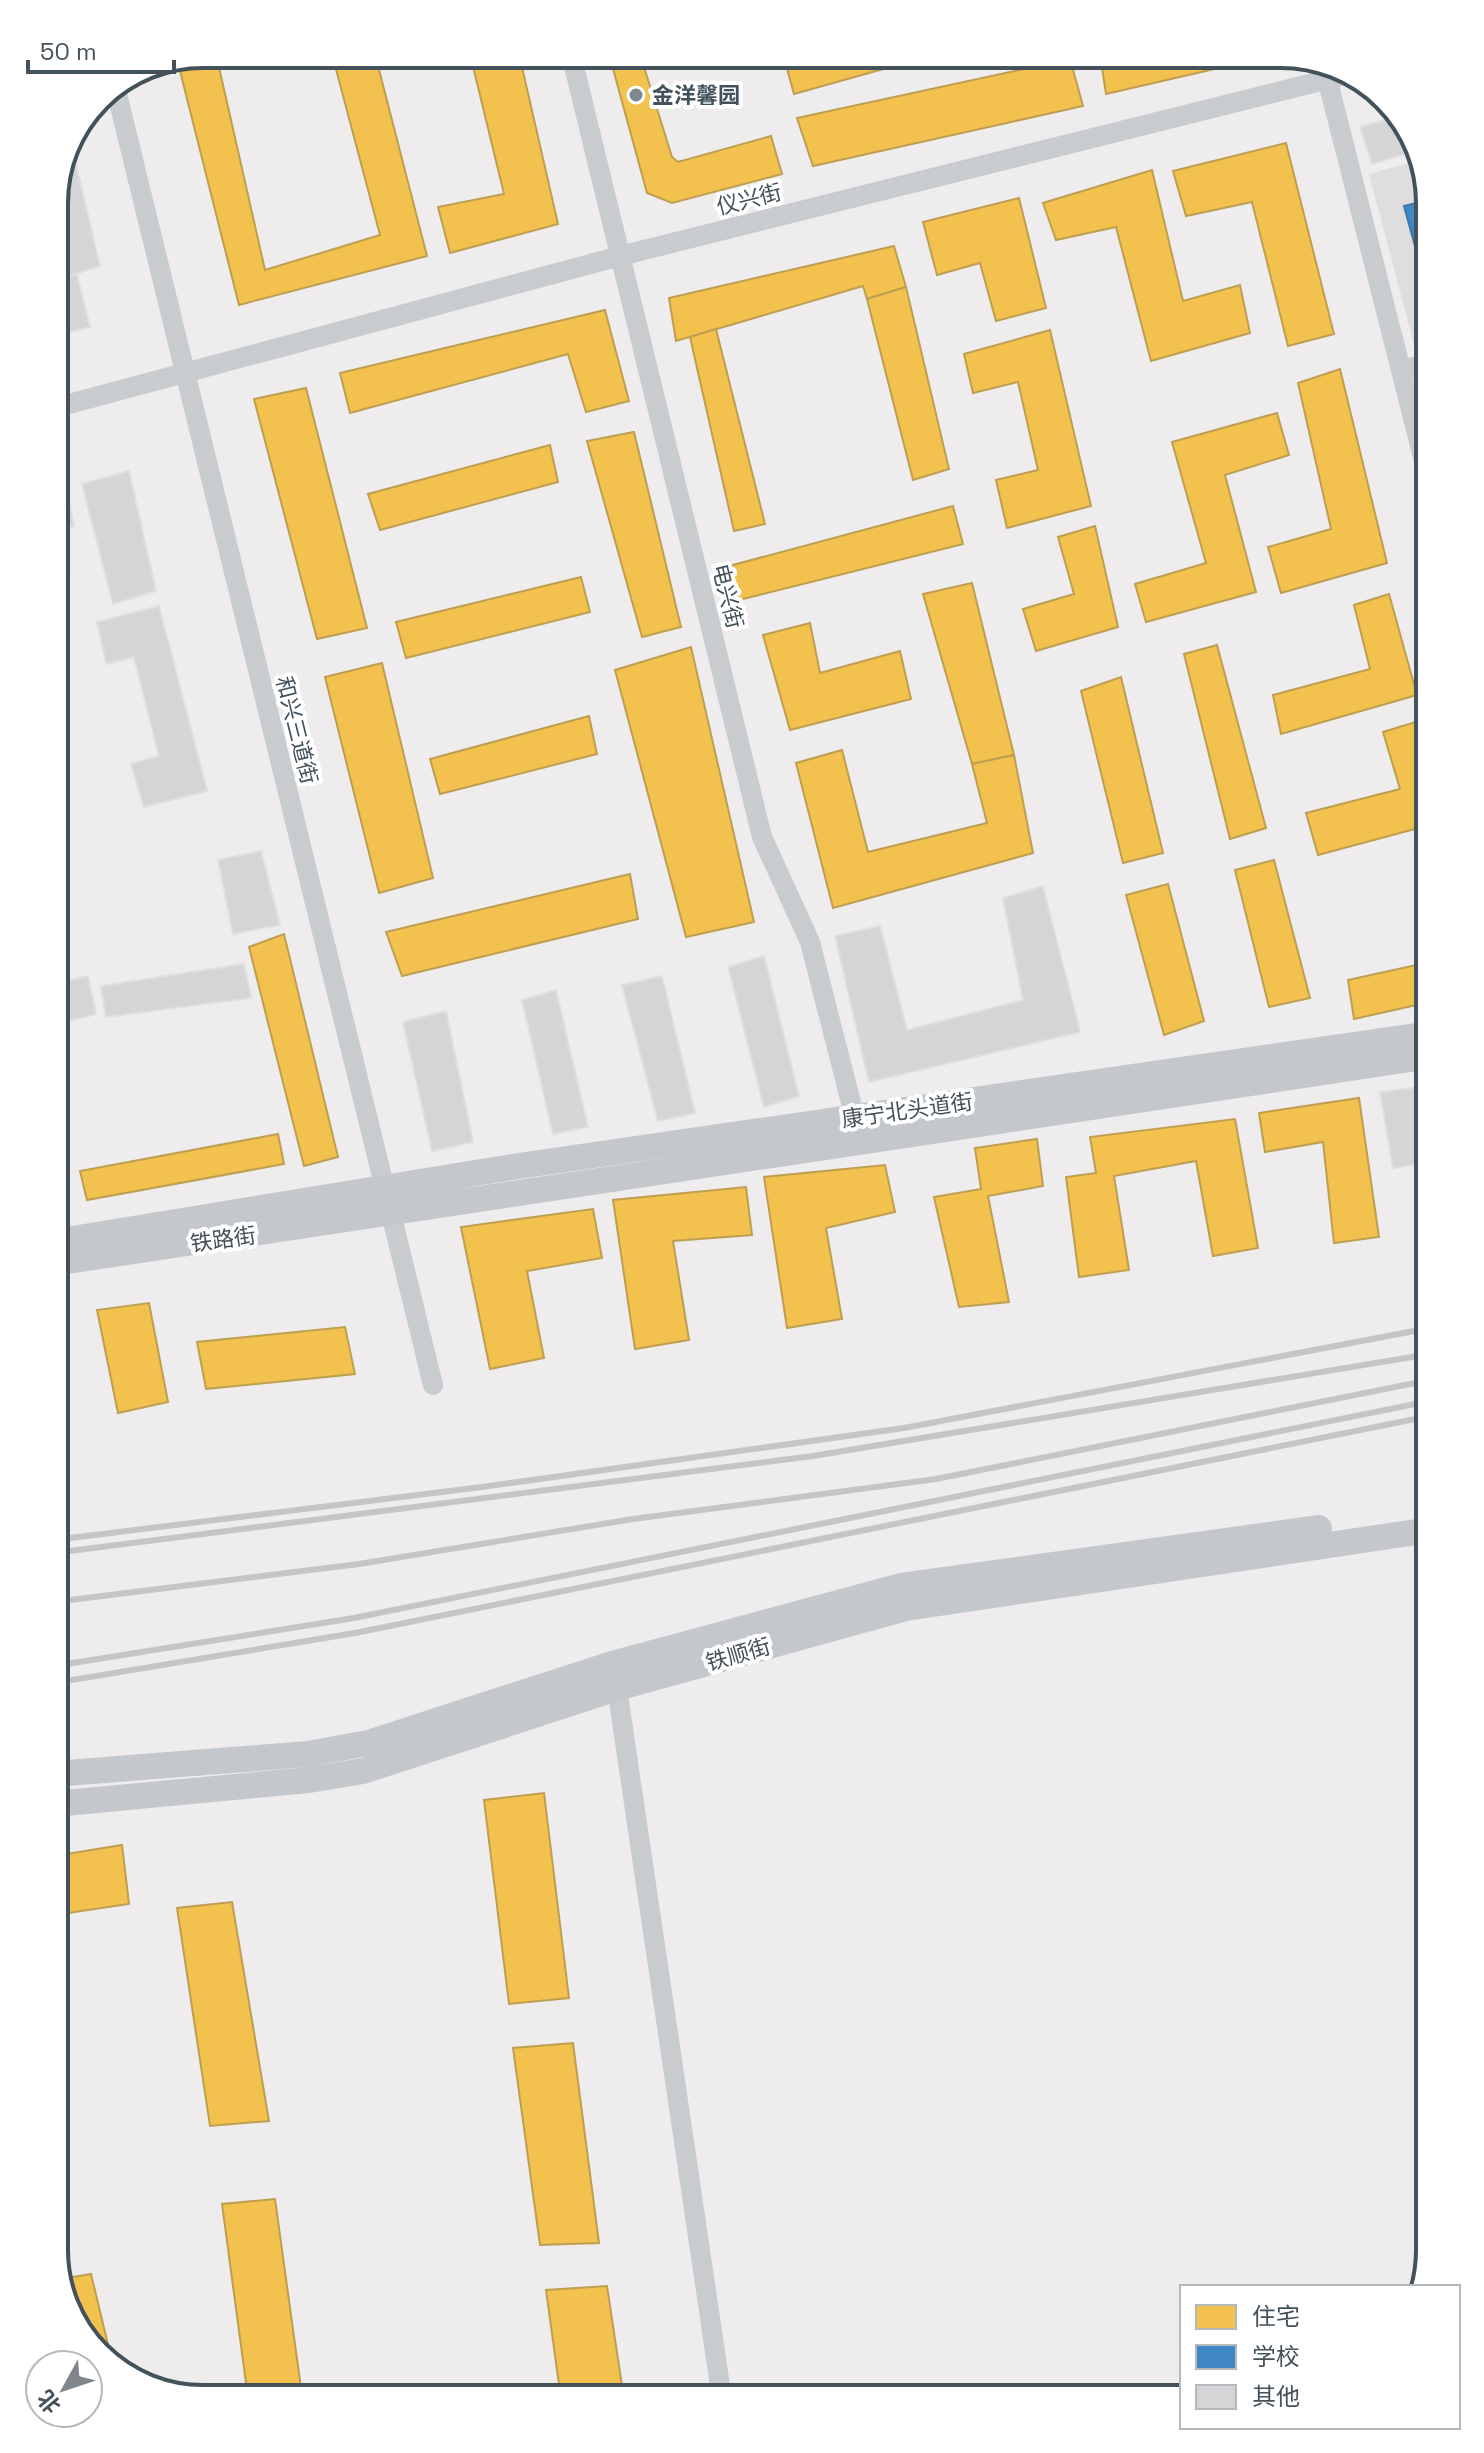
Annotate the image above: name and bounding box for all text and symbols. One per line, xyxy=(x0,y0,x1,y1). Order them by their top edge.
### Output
scale bar xyxy=(28,24,174,74)
text: 50 m xyxy=(40,36,97,67)
place label: 金洋馨园 xyxy=(652,81,740,109)
marker: 金洋馨园 xyxy=(627,86,645,104)
street label: 仪兴街 xyxy=(714,177,784,221)
street label: 电兴街 xyxy=(706,561,750,631)
street label: 和兴三道街 xyxy=(270,673,324,787)
street label: 康宁北头道街 xyxy=(840,1087,974,1133)
street label: 铁路街 xyxy=(188,1221,258,1257)
street label: 铁顺街 xyxy=(702,1631,774,1677)
legend xyxy=(1180,2285,1460,2429)
text: 住宅 xyxy=(1252,2301,1300,2332)
text: 学校 xyxy=(1252,2341,1300,2372)
north arrow xyxy=(24,2349,104,2429)
text: 其他 xyxy=(1252,2381,1300,2412)
text: 北 xyxy=(31,2384,66,2419)

